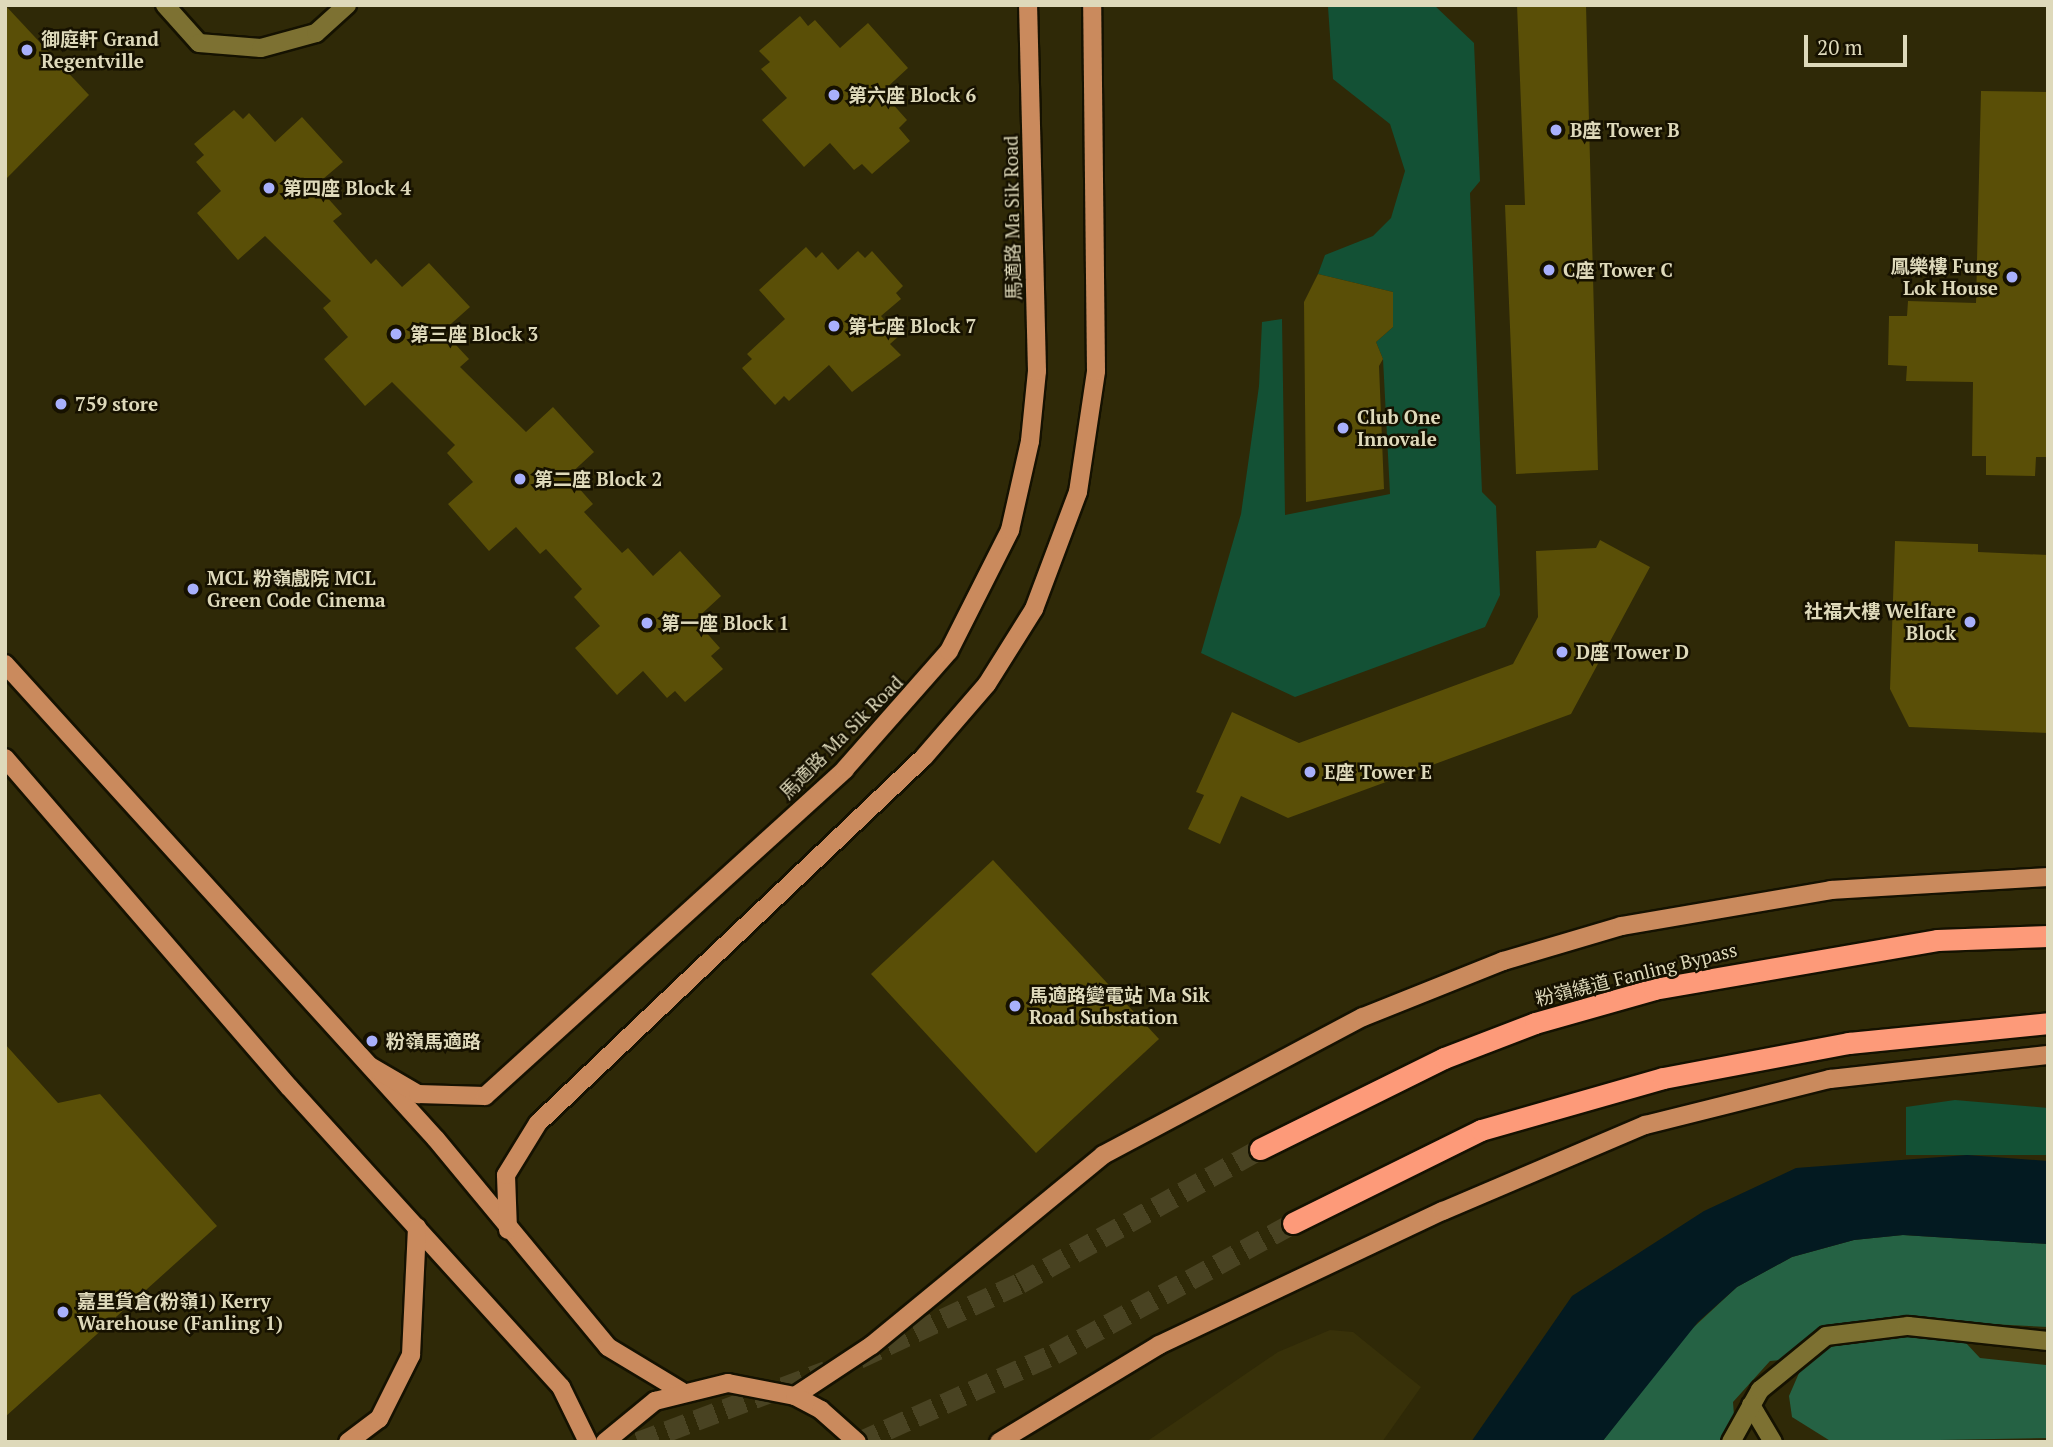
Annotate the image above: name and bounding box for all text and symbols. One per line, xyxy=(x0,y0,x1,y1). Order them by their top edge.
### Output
scale bar xyxy=(1808,21,1911,65)
place label: 御庭軒 Grand Regentville xyxy=(41,28,159,72)
text: 20 m xyxy=(1817,33,1863,61)
marker: 御庭軒 Grand Regentville xyxy=(19,42,35,58)
place label: 第六座 Block 6 xyxy=(848,84,976,106)
marker: 第六座 Block 6 xyxy=(826,87,842,103)
place label: B座 Tower B xyxy=(1570,119,1680,141)
marker: B座 Tower B xyxy=(1548,122,1564,138)
street label: 馬適路 Ma Sik Road xyxy=(999,135,1025,301)
place label: 第四座 Block 4 xyxy=(283,177,411,199)
marker: 第四座 Block 4 xyxy=(261,180,277,196)
place label: 鳳樂樓 Fung Lok House xyxy=(1890,255,1998,299)
place label: C座 Tower C xyxy=(1563,259,1673,281)
marker: C座 Tower C xyxy=(1541,262,1557,278)
marker: 鳳樂樓 Fung Lok House xyxy=(2004,269,2020,285)
place label: 第七座 Block 7 xyxy=(848,315,976,337)
marker: 第七座 Block 7 xyxy=(826,318,842,334)
place label: 第三座 Block 3 xyxy=(410,323,538,345)
marker: 第三座 Block 3 xyxy=(388,326,404,342)
place label: 759 store xyxy=(75,393,158,415)
marker: 759 store xyxy=(53,396,69,412)
place label: Club One Innovale xyxy=(1357,406,1441,450)
marker: Club One Innovale xyxy=(1335,420,1351,436)
place label: 第二座 Block 2 xyxy=(534,468,662,490)
marker: 第二座 Block 2 xyxy=(512,471,528,487)
place label: MCL 粉嶺戲院 MCL Green Code Cinema xyxy=(207,567,386,611)
marker: MCL 粉嶺戲院 MCL Green Code Cinema xyxy=(185,581,201,597)
place label: 社福大樓 Welfare Block xyxy=(1804,600,1956,644)
place label: 第一座 Block 1 xyxy=(661,612,789,634)
marker: 社福大樓 Welfare Block xyxy=(1962,614,1978,630)
marker: 第一座 Block 1 xyxy=(639,615,655,631)
place label: D座 Tower D xyxy=(1576,641,1689,663)
marker: D座 Tower D xyxy=(1554,644,1570,660)
street label: 馬適路 Ma Sik Road xyxy=(775,671,907,803)
place label: E座 Tower E xyxy=(1324,761,1432,783)
marker: E座 Tower E xyxy=(1302,764,1318,780)
street label: 粉嶺繞道 Fanling Bypass xyxy=(1533,938,1739,1010)
place label: 馬適路變電站 Ma Sik Road Substation xyxy=(1029,984,1209,1028)
marker: 馬適路變電站 Ma Sik Road Substation xyxy=(1007,998,1023,1014)
place label: 粉嶺馬適路 xyxy=(386,1030,481,1052)
marker: 粉嶺馬適路 xyxy=(364,1033,380,1049)
place label: 嘉里貨倉(粉嶺1) Kerry Warehouse (Fanling 1) xyxy=(77,1290,283,1334)
marker: 嘉里貨倉(粉嶺1) Kerry Warehouse (Fanling 1) xyxy=(55,1304,71,1320)

